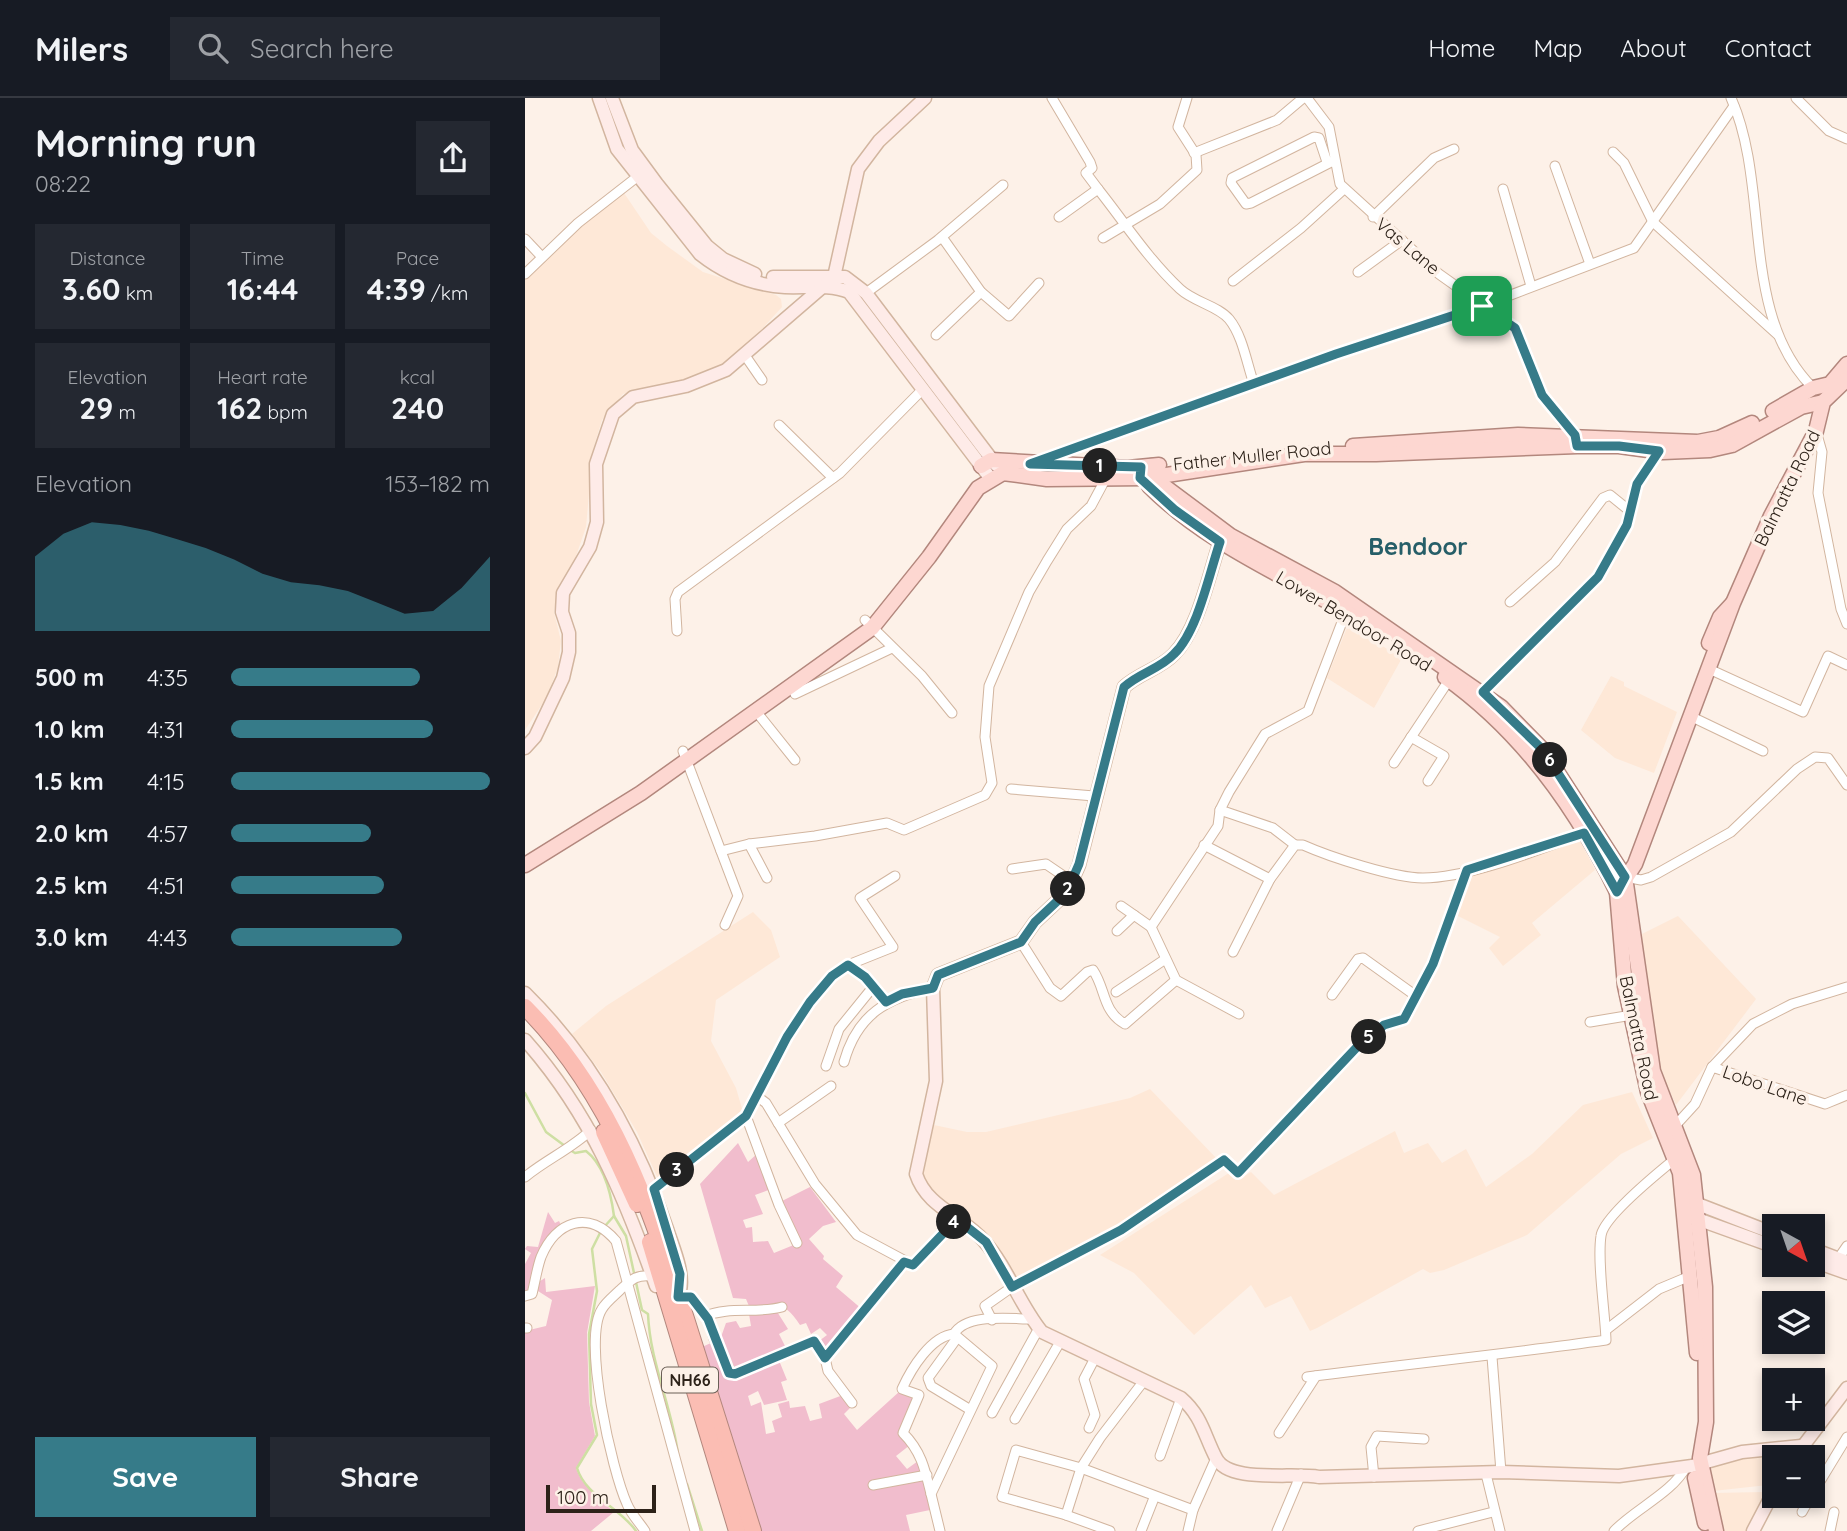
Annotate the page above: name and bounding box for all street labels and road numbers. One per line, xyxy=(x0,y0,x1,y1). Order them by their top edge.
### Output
street label: Vas Lane xyxy=(1371,212,1445,280)
street label: Balmatta Road xyxy=(1749,426,1825,550)
street label: Father Muller Road xyxy=(1172,436,1332,476)
street label: Lower Bendoor Road xyxy=(1272,565,1436,677)
street label: Balmatta Road xyxy=(1615,974,1663,1102)
street label: Lobo Lane xyxy=(1720,1060,1810,1110)
road number: NH66 xyxy=(662,1368,718,1392)

